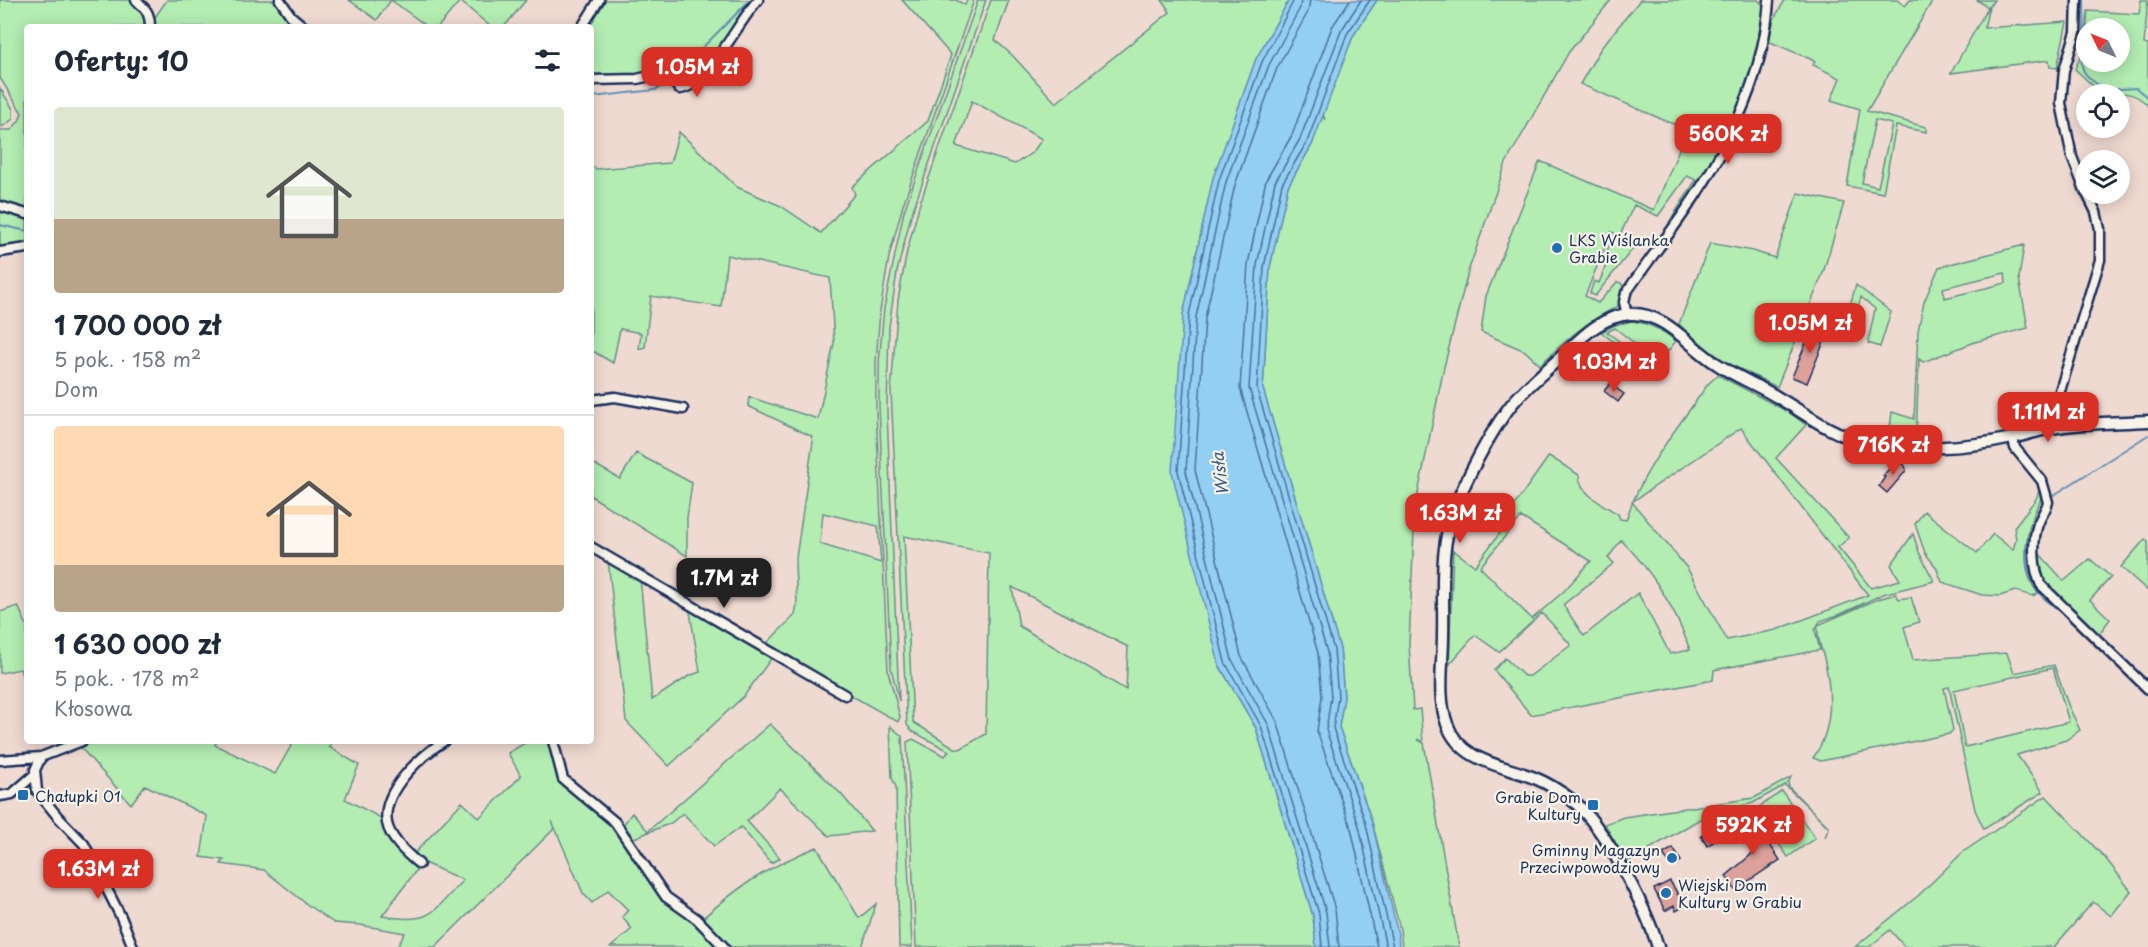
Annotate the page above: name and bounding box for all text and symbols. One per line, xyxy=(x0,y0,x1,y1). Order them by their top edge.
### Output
north arrow xyxy=(2076,18,2130,72)
map controls xyxy=(2076,18,2130,204)
text: Oferty: 10 xyxy=(54,41,189,80)
icon: filters xyxy=(531,44,564,77)
pin: 1.05M zł xyxy=(635,47,759,98)
text: 1.05M zł xyxy=(656,51,738,81)
button: locate xyxy=(2076,84,2130,138)
pin: 560K zł xyxy=(1673,114,1783,165)
text: 560K zł xyxy=(1689,118,1767,148)
icon: home xyxy=(255,146,363,254)
button: layers xyxy=(2076,150,2130,204)
place label: LKS Wiślanka Grabie xyxy=(1569,228,1670,268)
marker: LKS Wiślanka Grabie xyxy=(1550,241,1564,255)
pin: 1.05M zł xyxy=(1748,303,1872,354)
text: 1 700 000 zł xyxy=(54,305,220,344)
text: 1.05M zł xyxy=(1769,307,1851,337)
pin: 1.03M zł xyxy=(1552,342,1676,393)
text: 5 pok. · 158 m² xyxy=(54,344,201,374)
text: 1.03M zł xyxy=(1572,346,1656,376)
text: Dom xyxy=(54,374,98,404)
pin: 1.11M zł xyxy=(1986,392,2110,443)
text: 1.11M zł xyxy=(2012,396,2084,426)
pin: 716K zł xyxy=(1838,425,1948,476)
text: 716K zł xyxy=(1857,429,1929,459)
water label: Wisła xyxy=(1204,450,1234,497)
icon: home xyxy=(255,465,363,573)
pin: 1.63M zł xyxy=(1398,493,1522,544)
text: 1.63M zł xyxy=(1419,497,1501,527)
pin: 1.7M zł xyxy=(669,558,779,609)
text: 1.7M zł xyxy=(690,562,758,592)
text: 1 630 000 zł xyxy=(54,624,220,663)
text: 5 pok. · 178 m² xyxy=(54,663,200,693)
text: Kłosowa xyxy=(54,693,132,723)
place label: Chałupki 01 xyxy=(35,784,121,807)
place label: Grabie Dom Kultury xyxy=(1495,785,1581,825)
marker: Chałupki 01 xyxy=(16,788,30,802)
marker: Grabie Dom Kultury xyxy=(1586,798,1600,812)
pin: 592K zł xyxy=(1698,805,1808,856)
text: 592K zł xyxy=(1715,809,1791,839)
place label: Gminny Magazyn Przeciwpowodziowy xyxy=(1520,838,1660,878)
pin: 1.63M zł xyxy=(36,849,160,900)
marker: Gminny Magazyn Przeciwpowodziowy xyxy=(1665,851,1679,865)
text: 1.63M zł xyxy=(57,853,139,883)
place label: Wiejski Dom Kultury w Grabiu xyxy=(1678,873,1802,913)
marker: Wiejski Dom Kultury w Grabiu xyxy=(1659,886,1673,900)

